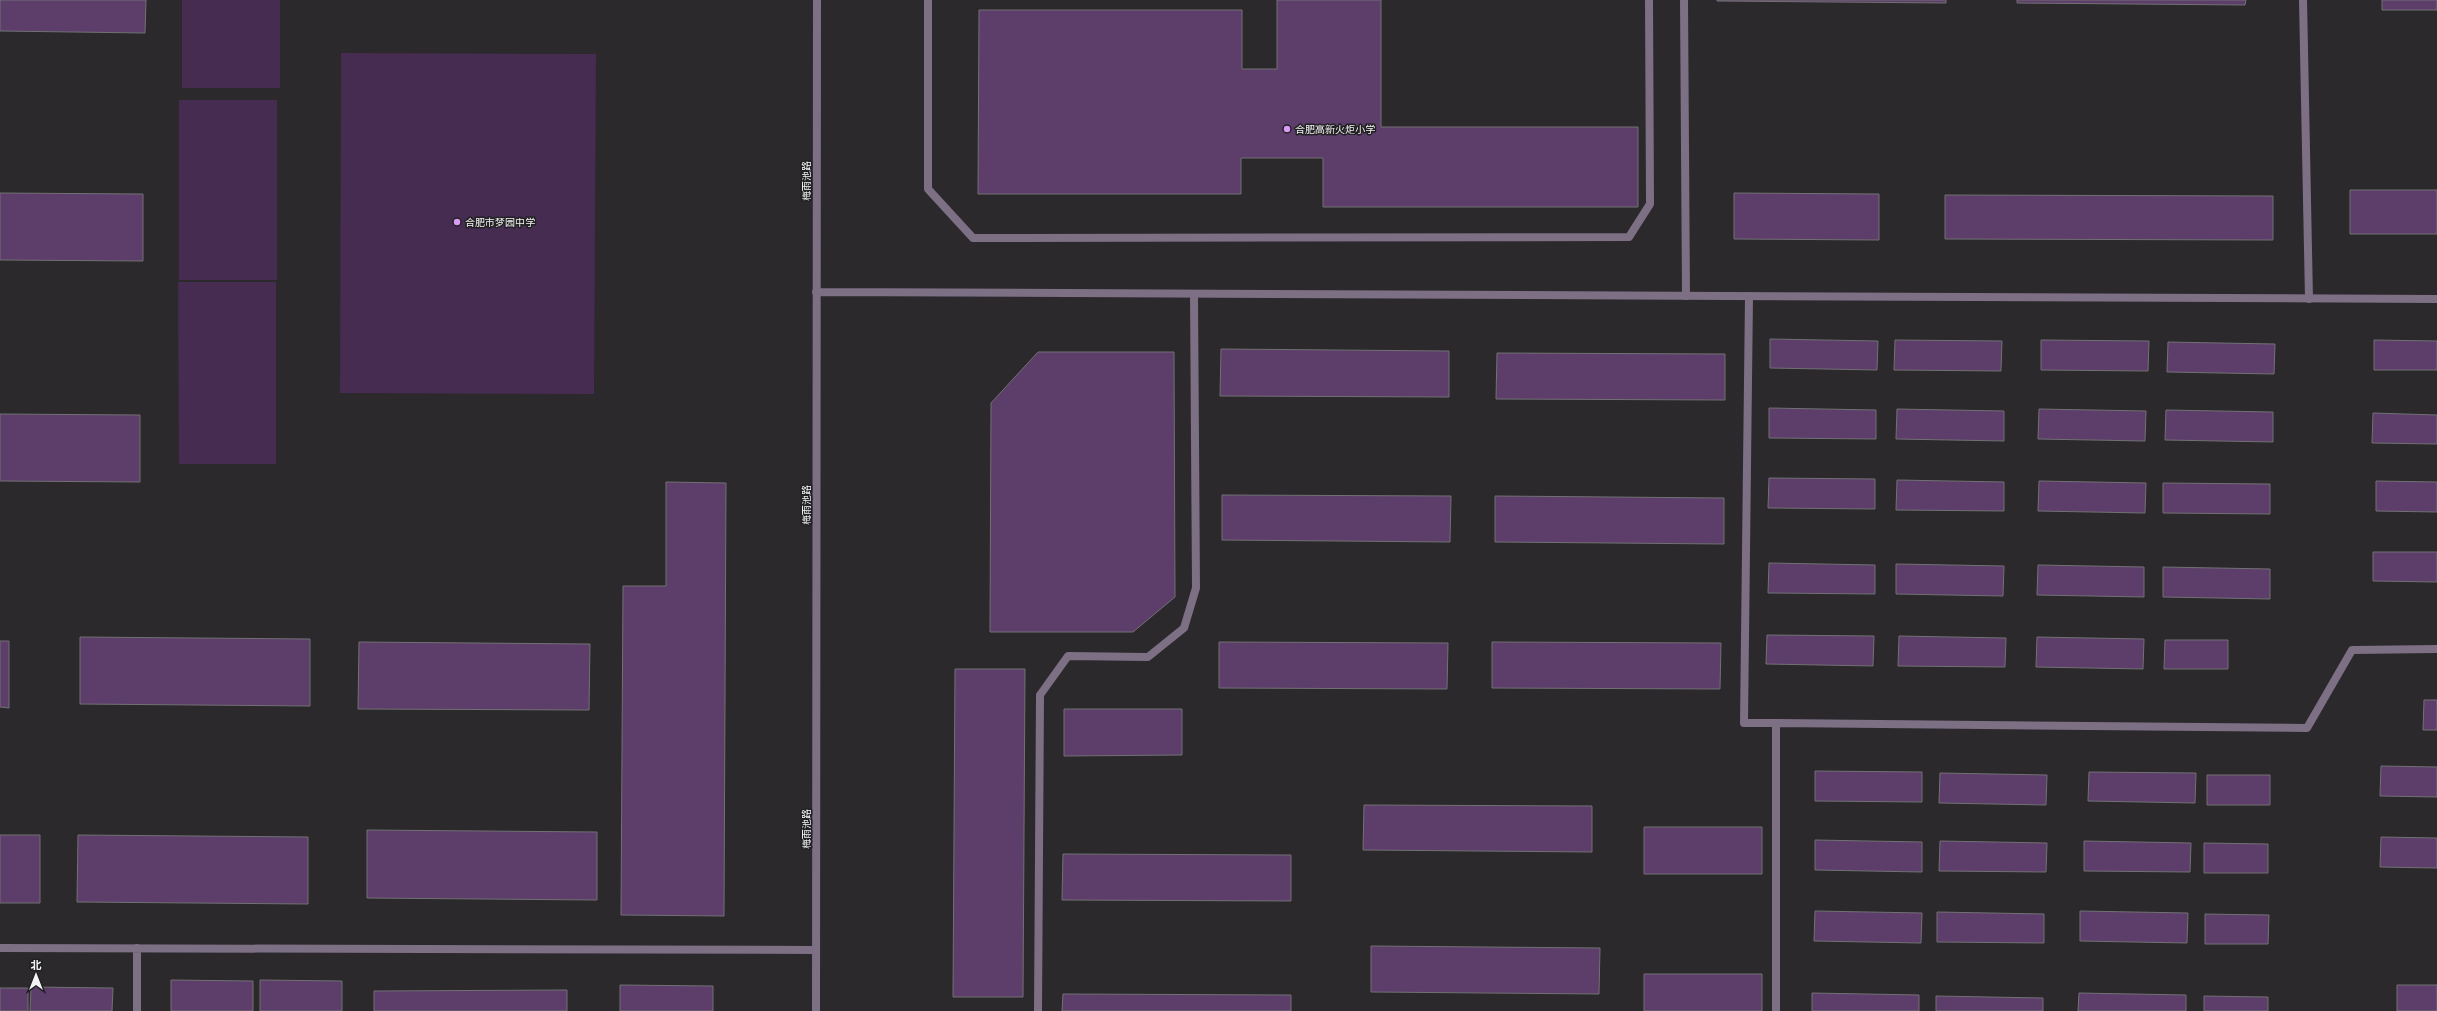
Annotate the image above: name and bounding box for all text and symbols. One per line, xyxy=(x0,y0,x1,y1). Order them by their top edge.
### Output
place label: 合肥高新火炬小学 xyxy=(1295,123,1375,136)
marker: 合肥高新火炬小学 xyxy=(1282,124,1292,134)
street label: 梅雨池路 xyxy=(800,161,813,201)
place label: 合肥市梦园中学 xyxy=(465,216,535,229)
marker: 合肥市梦园中学 xyxy=(452,217,462,227)
street label: 梅雨池路 xyxy=(800,485,813,525)
street label: 梅雨池路 xyxy=(800,809,813,849)
north arrow xyxy=(16,955,56,995)
text: 北 xyxy=(31,958,42,972)

